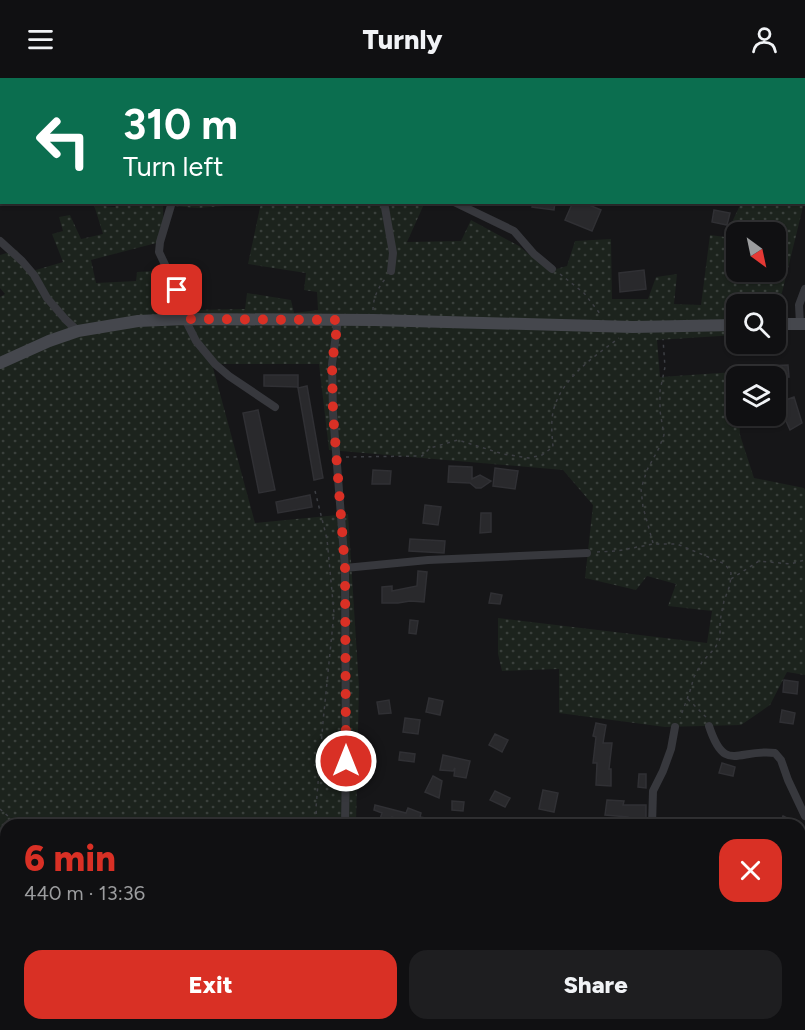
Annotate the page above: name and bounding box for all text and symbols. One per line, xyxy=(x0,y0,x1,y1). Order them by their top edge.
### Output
icon: menu xyxy=(24,23,57,56)
text: Turnly xyxy=(362,23,443,56)
icon: person xyxy=(748,23,781,56)
text: 310 m xyxy=(123,99,238,150)
icon: left xyxy=(24,102,102,180)
text: Turn left xyxy=(123,150,223,183)
north arrow xyxy=(726,222,786,282)
map controls xyxy=(726,222,786,426)
pin xyxy=(151,264,202,315)
icon: arrive xyxy=(160,273,193,306)
button: search xyxy=(726,294,786,354)
button: layers xyxy=(726,366,786,426)
position arrow xyxy=(314,729,378,793)
text: 6 min xyxy=(24,837,116,880)
button: close xyxy=(719,839,782,902)
text: 440 m · 13:36 xyxy=(24,881,145,905)
button: Exit xyxy=(24,950,397,1019)
button: Share xyxy=(409,950,782,1019)

